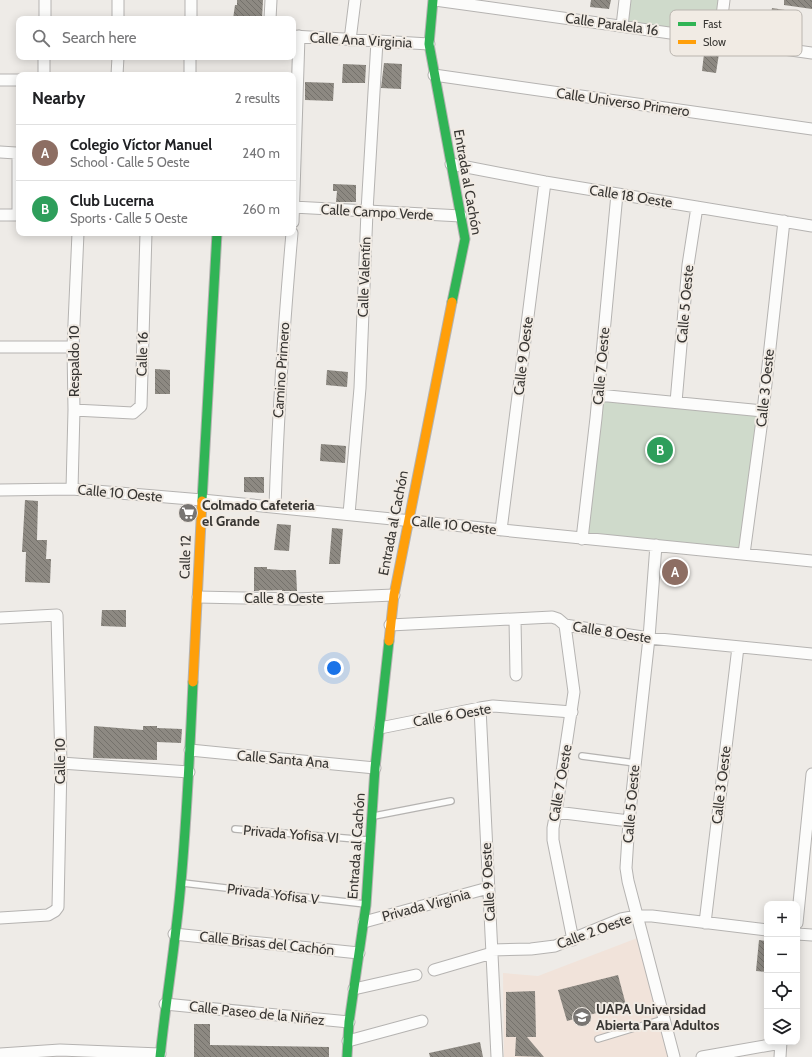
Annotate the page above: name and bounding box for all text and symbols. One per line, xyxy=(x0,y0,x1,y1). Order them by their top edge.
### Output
street label: Calle Paralela 16 xyxy=(564,9,660,39)
legend xyxy=(670,10,802,56)
search box xyxy=(16,16,296,60)
text: Fast xyxy=(703,17,722,31)
icon: search xyxy=(30,27,52,49)
street label: Calle Ana Virginia xyxy=(309,28,413,52)
text: Search here xyxy=(62,29,137,47)
text: Slow xyxy=(703,35,726,49)
street label: Calle Universo Primero xyxy=(555,84,691,120)
text: Nearby xyxy=(32,88,85,108)
text: 2 results xyxy=(235,90,280,106)
street label: Entrada al Cachón xyxy=(450,128,486,236)
text: Colegio Víctor Manuel xyxy=(70,136,212,154)
text: A xyxy=(41,145,49,161)
text: 240 m xyxy=(242,145,280,161)
text: School · Calle 5 Oeste xyxy=(70,154,190,170)
street label: Calle 18 Oeste xyxy=(588,181,674,211)
text: Club Lucerna xyxy=(70,192,154,210)
street label: Calle Campo Verde xyxy=(320,200,434,224)
text: B xyxy=(41,201,49,217)
text: 260 m xyxy=(242,201,280,217)
text: Sports · Calle 5 Oeste xyxy=(70,210,188,226)
street label: Calle Valentín xyxy=(354,236,374,318)
street label: Calle 5 Oeste xyxy=(673,264,697,344)
street label: Calle 9 Oeste xyxy=(509,316,537,396)
street label: Camino Primero xyxy=(269,321,293,418)
street label: Respaldo 10 xyxy=(65,325,83,397)
street label: Calle 7 Oeste xyxy=(589,326,613,406)
street label: Calle 16 xyxy=(132,331,152,377)
street label: Calle 3 Oeste xyxy=(752,348,778,428)
pin: B xyxy=(647,435,673,465)
street label: Entrada al Cachón xyxy=(374,469,412,577)
street label: Calle 10 Oeste xyxy=(77,480,163,506)
place label: Colmado Cafeteria el Grande xyxy=(202,496,315,530)
supermarket icon: Colmado Cafeteria el Grande xyxy=(177,502,199,524)
street label: Calle 10 Oeste xyxy=(411,512,497,538)
street label: Calle 12 xyxy=(175,535,195,579)
pin: A xyxy=(662,557,688,587)
street label: Calle 8 Oeste xyxy=(244,589,324,607)
street label: Calle 8 Oeste xyxy=(571,617,653,647)
your location xyxy=(324,658,344,678)
street label: Calle 6 Oeste xyxy=(412,699,492,731)
street label: Calle 10 xyxy=(51,738,69,784)
street label: Calle 7 Oeste xyxy=(544,743,576,823)
street label: Calle 3 Oeste xyxy=(707,745,735,825)
street label: Calle Santa Ana xyxy=(236,746,330,772)
street label: Calle 5 Oeste xyxy=(619,764,643,844)
street label: Entrada al Cachón xyxy=(343,792,369,900)
street label: Privada Yofisa VI xyxy=(242,821,340,847)
street label: Calle 9 Oeste xyxy=(477,842,499,922)
street label: Privada Yofisa V xyxy=(226,879,321,909)
street label: Privada Virginia xyxy=(380,885,472,925)
map controls xyxy=(764,901,800,1045)
button: + xyxy=(764,901,800,937)
street label: Calle 2 Oeste xyxy=(554,909,634,953)
street label: Calle Brisas del Cachón xyxy=(199,927,336,959)
button: − xyxy=(764,937,800,973)
button: locate xyxy=(764,973,800,1009)
street label: Calle Paseo de la Niñez xyxy=(188,997,326,1029)
place label: UAPA Universidad Abierta Para Adultos xyxy=(596,1000,719,1034)
school or university icon: UAPA Universidad Abierta Para Adultos xyxy=(571,1006,593,1028)
button: layers xyxy=(764,1009,800,1045)

